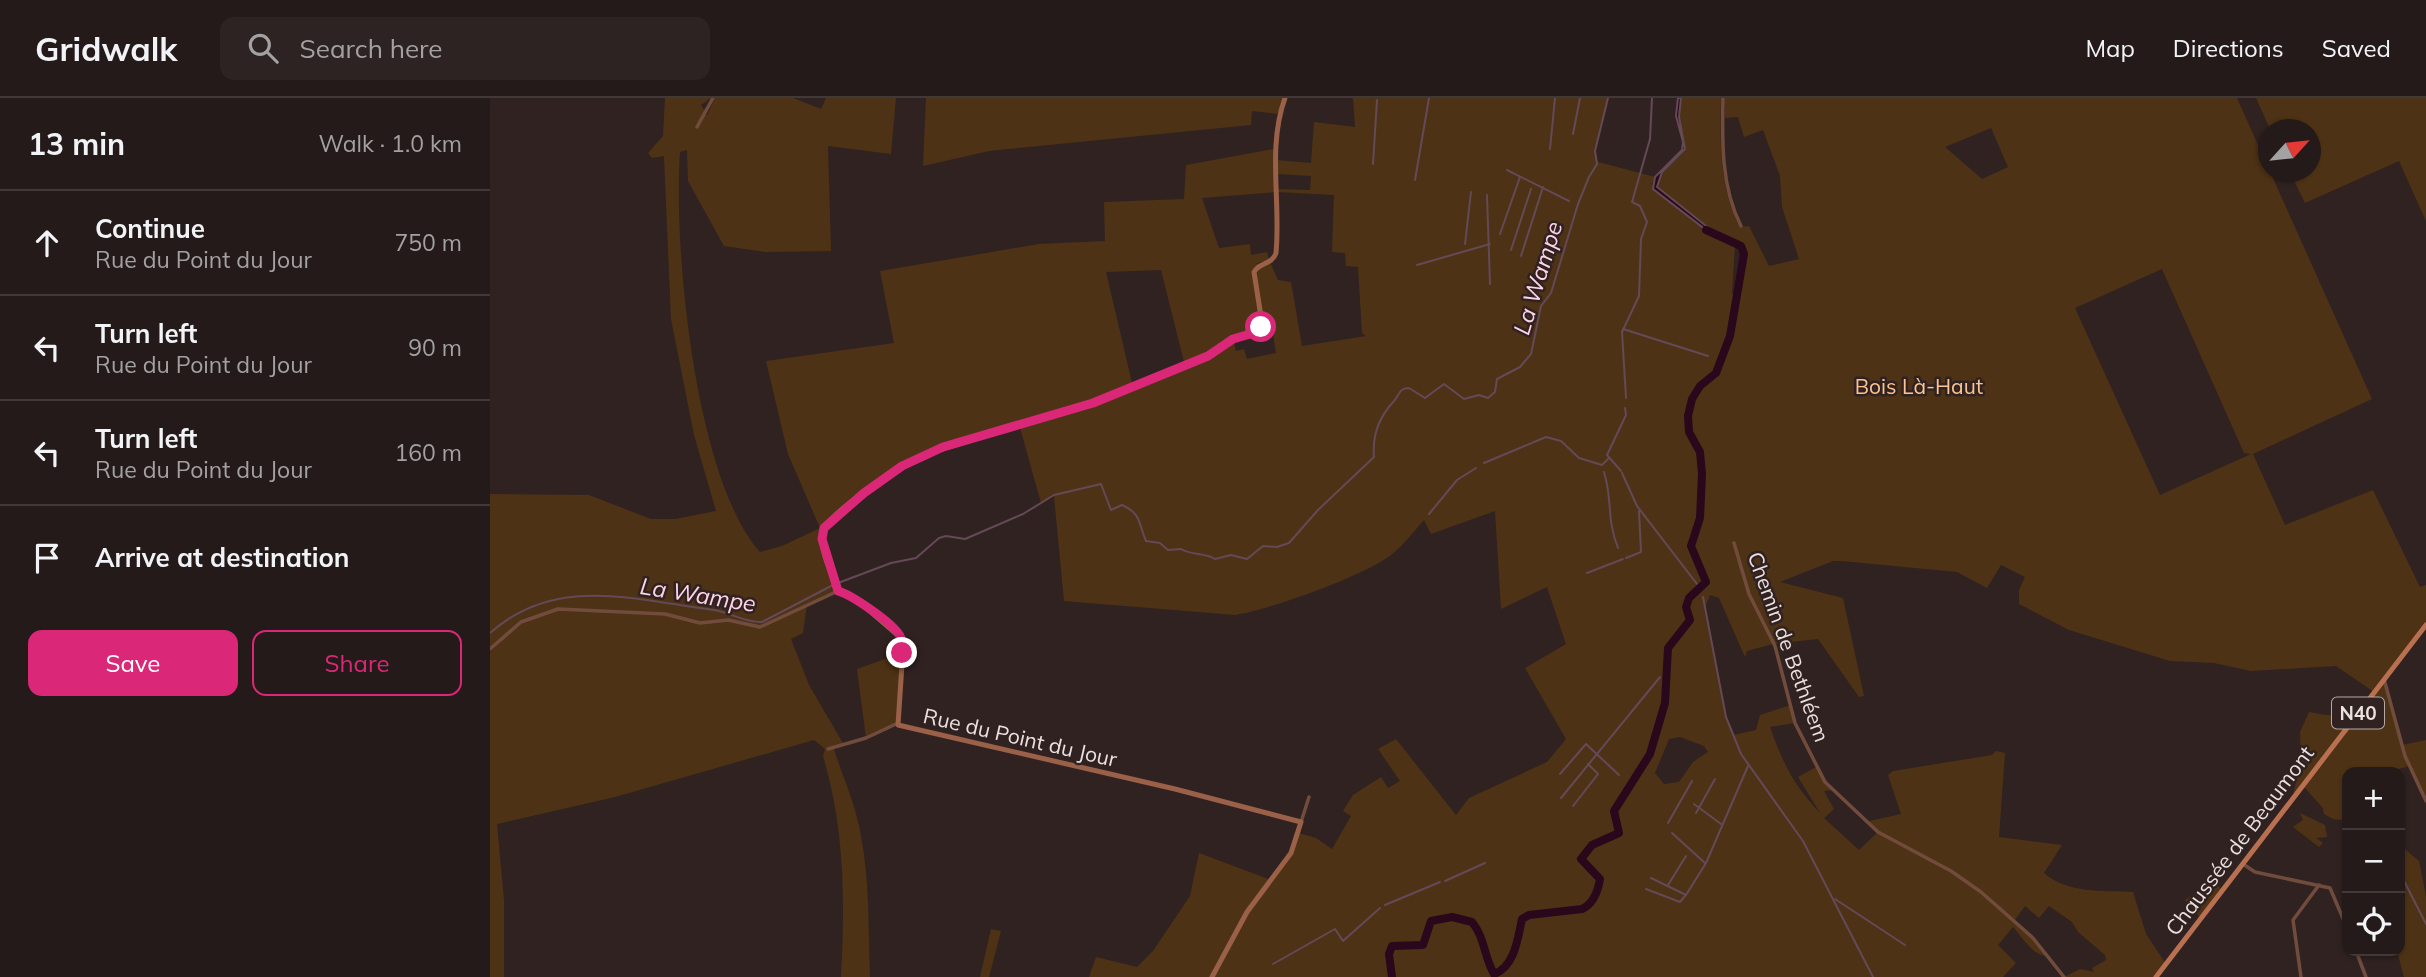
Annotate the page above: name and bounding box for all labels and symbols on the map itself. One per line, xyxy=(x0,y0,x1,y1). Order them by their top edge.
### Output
north arrow xyxy=(2258,119,2321,182)
water label: La Wampe xyxy=(1507,218,1568,338)
route start xyxy=(1245,311,1276,342)
park label: Bois Là-Haut xyxy=(1855,373,1983,399)
street label: Chemin de Bethléem xyxy=(1742,548,1835,745)
water label: La Wampe xyxy=(638,571,758,618)
route end xyxy=(886,637,917,668)
road number: N40 xyxy=(2332,698,2384,728)
street label: Rue du Point du Jour xyxy=(921,702,1120,772)
street label: Chaussée de Beaumont xyxy=(2159,741,2319,940)

